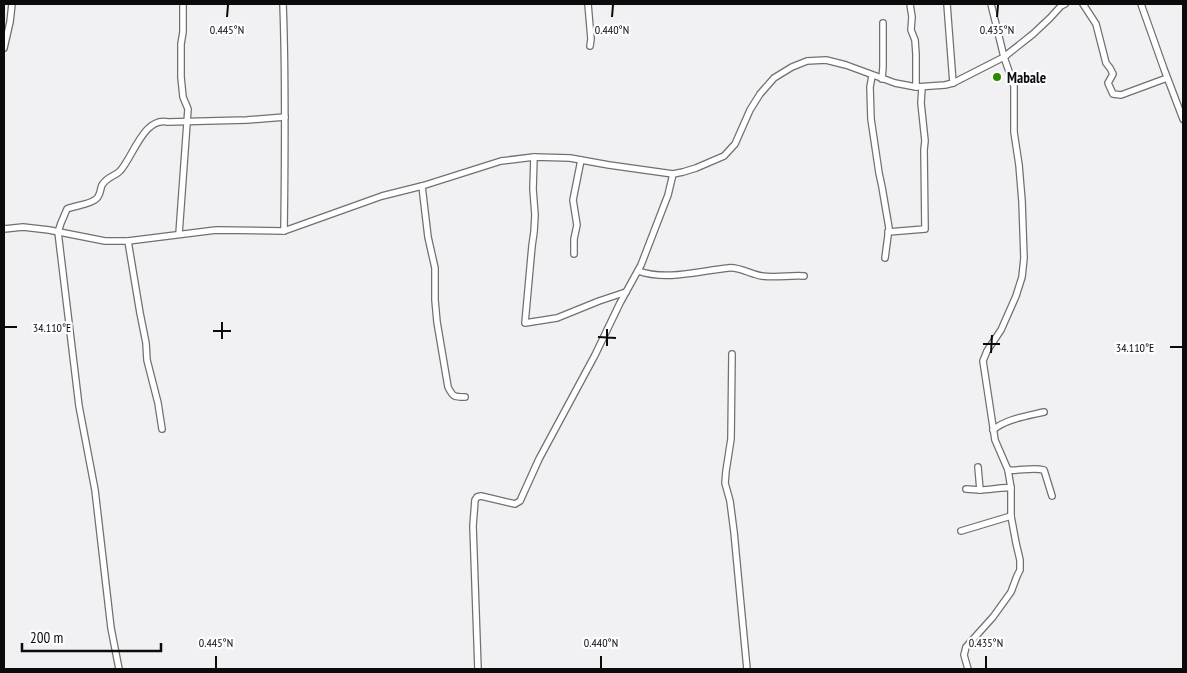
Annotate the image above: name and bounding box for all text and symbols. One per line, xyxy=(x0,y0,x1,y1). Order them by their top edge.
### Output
text: 0.445°N xyxy=(210,22,244,37)
text: 0.440°N xyxy=(595,22,629,37)
text: 0.435°N xyxy=(980,22,1014,37)
place label: Mabale xyxy=(1007,68,1046,87)
marker: Mabale xyxy=(991,71,1003,83)
text: 34.110°E xyxy=(33,320,71,335)
text: 34.110°E xyxy=(1116,340,1154,355)
scale bar xyxy=(22,620,161,652)
text: 200 m xyxy=(30,628,63,647)
text: 0.445°N xyxy=(199,635,233,650)
text: 0.440°N xyxy=(584,635,618,650)
text: 0.435°N xyxy=(969,635,1003,650)

